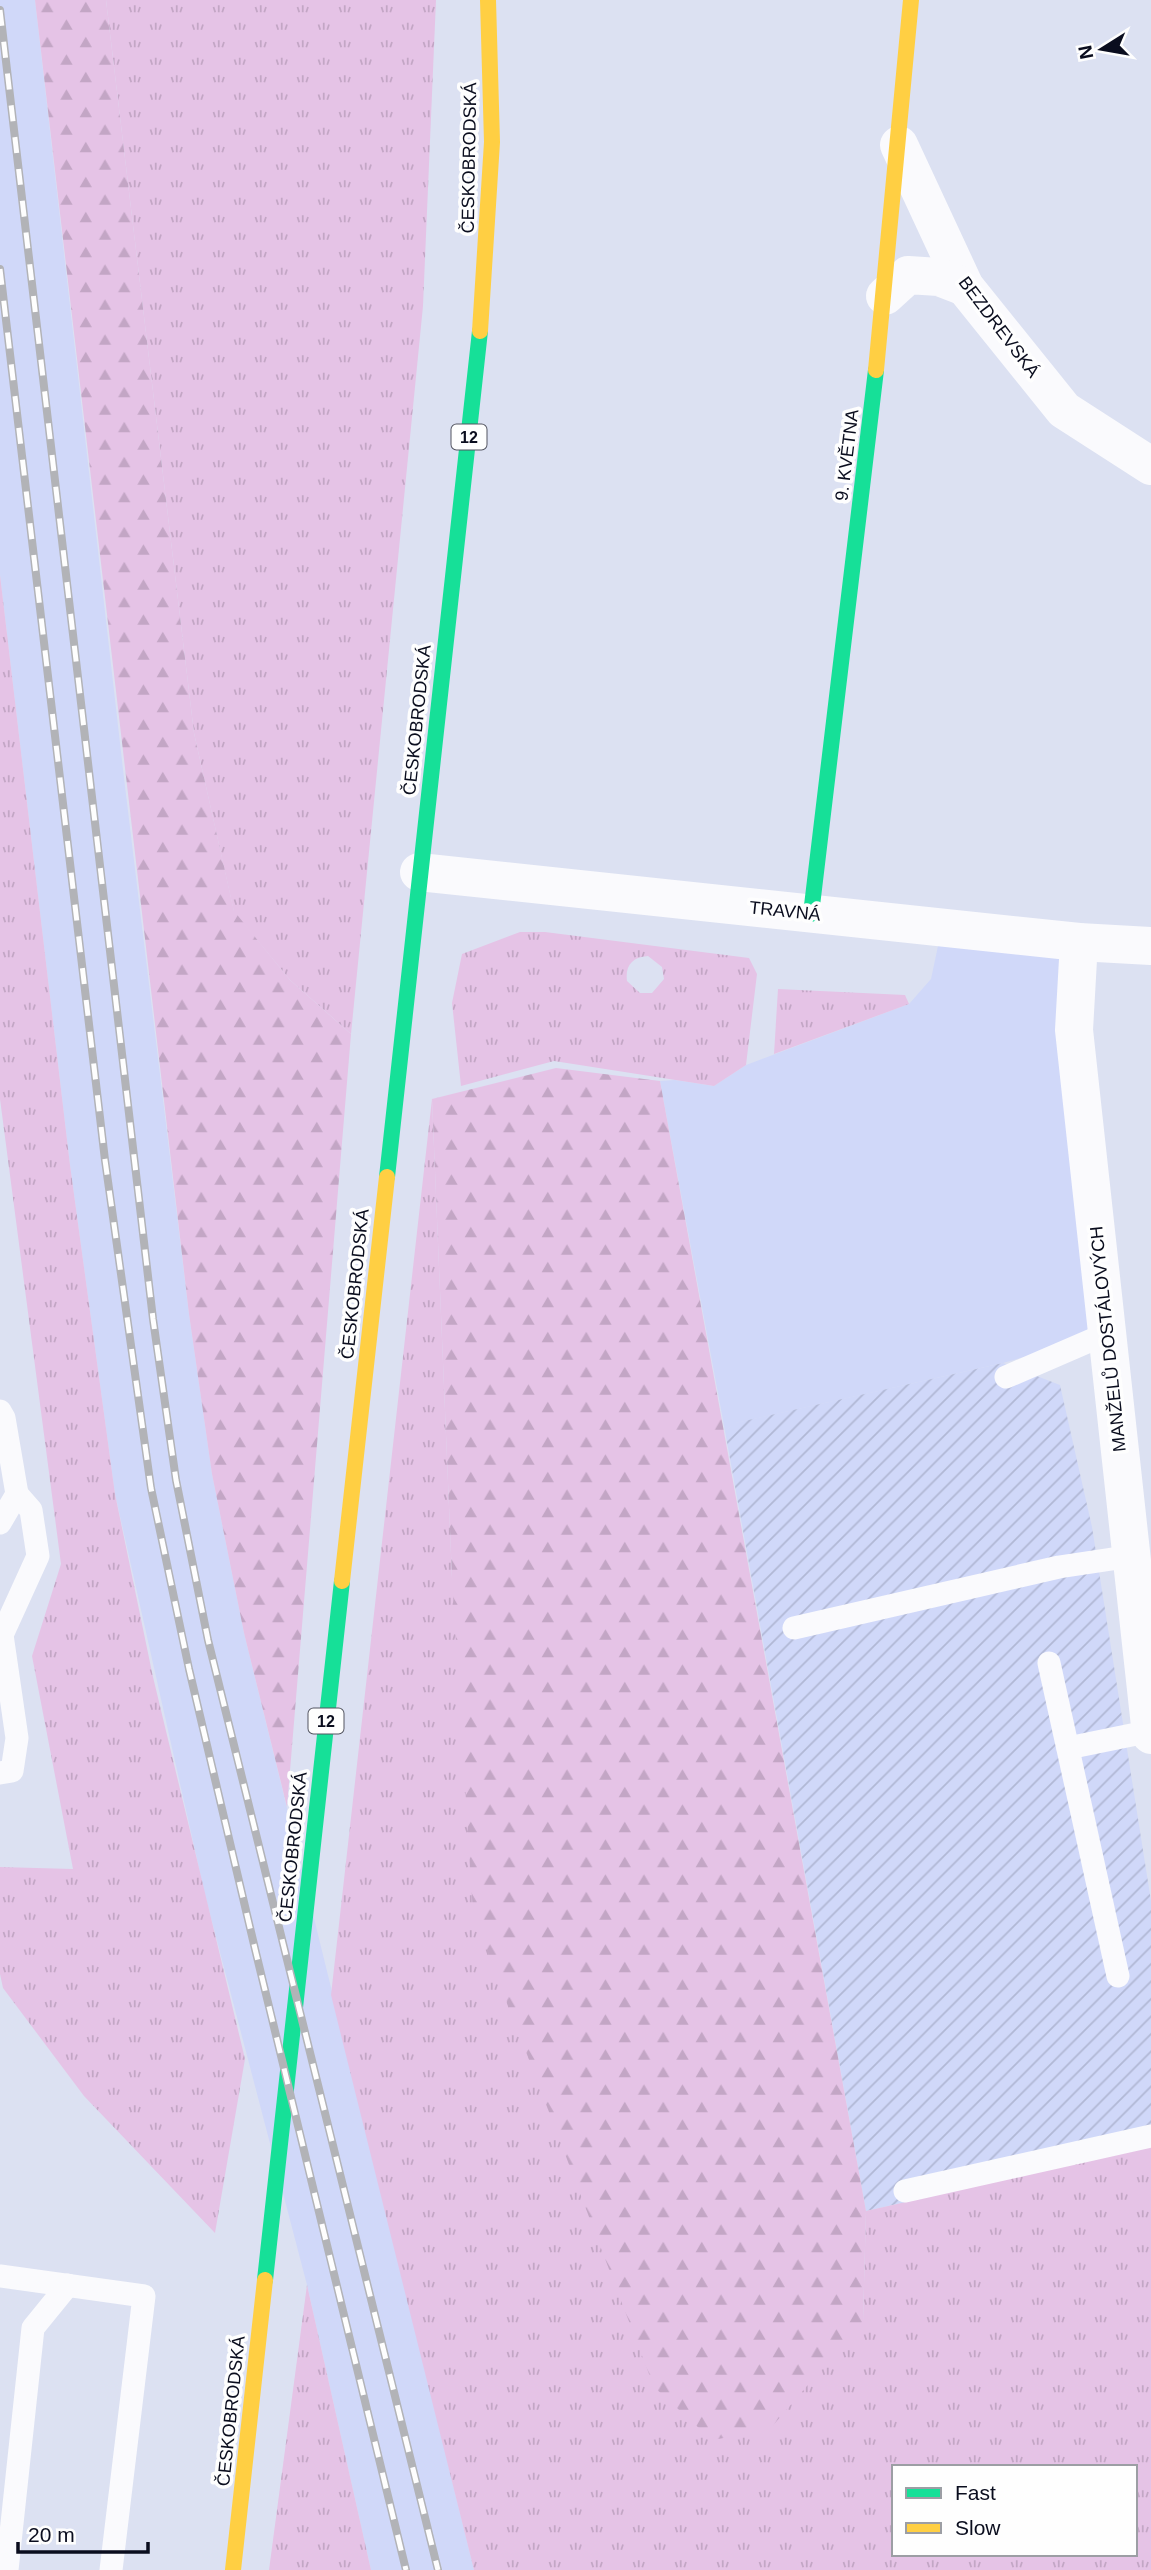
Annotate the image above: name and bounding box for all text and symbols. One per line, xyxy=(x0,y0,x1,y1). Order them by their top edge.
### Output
north arrow xyxy=(1067,14,1137,84)
text: N xyxy=(1074,43,1097,61)
street label: ČESKOBRODSKÁ xyxy=(457,82,480,234)
street label: BEZDREVSKÁ xyxy=(955,273,1043,381)
street label: 9. KVĚTNA xyxy=(831,408,863,502)
road number: 12 xyxy=(452,424,486,450)
street label: ČESKOBRODSKÁ xyxy=(398,644,435,796)
street label: TRAVNÁ xyxy=(748,897,822,925)
street label: ČESKOBRODSKÁ xyxy=(336,1208,373,1360)
street label: MANŽELŮ DOSTÁLOVÝCH xyxy=(1085,1225,1130,1453)
road number: 12 xyxy=(308,1708,344,1734)
street label: ČESKOBRODSKÁ xyxy=(274,1771,311,1923)
street label: ČESKOBRODSKÁ xyxy=(212,2335,249,2487)
legend xyxy=(892,2465,1137,2556)
text: Fast xyxy=(955,2481,996,2504)
scale bar xyxy=(18,2510,147,2554)
text: Slow xyxy=(955,2516,1001,2539)
text: 20 m xyxy=(28,2523,75,2546)

